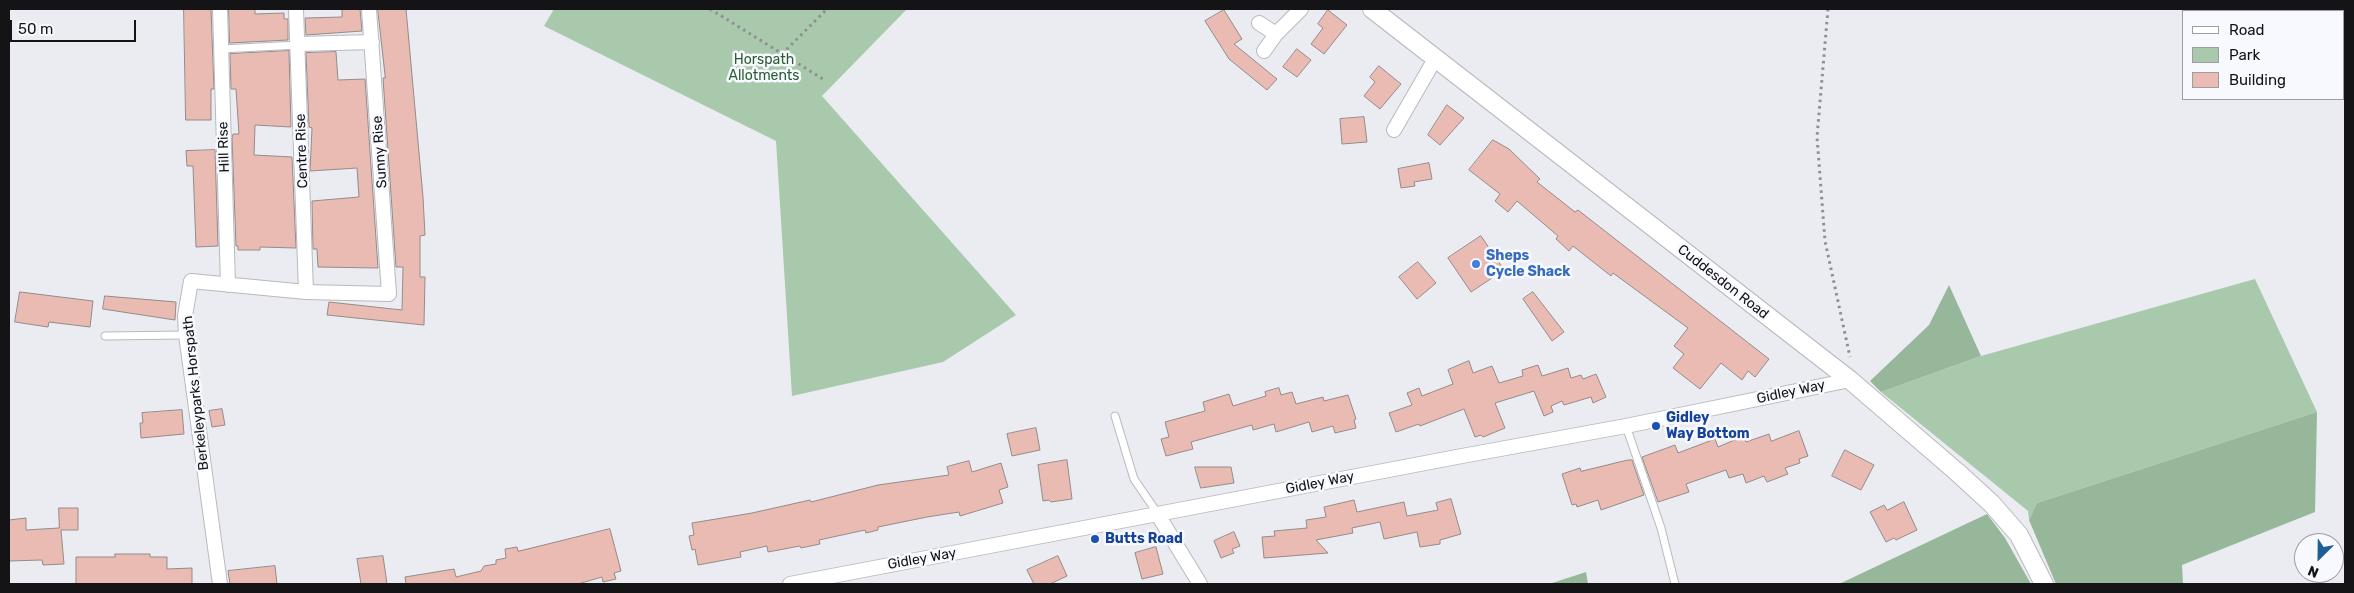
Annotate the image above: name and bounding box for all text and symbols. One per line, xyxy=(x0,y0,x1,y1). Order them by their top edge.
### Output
scale bar xyxy=(12,10,139,42)
legend xyxy=(2182,10,2344,100)
text: 50 m xyxy=(18,20,53,38)
text: Road xyxy=(2229,21,2265,39)
text: Park xyxy=(2229,46,2260,64)
park label: Horspath Allotments xyxy=(729,52,799,84)
text: Building xyxy=(2229,71,2286,89)
street label: Centre Rise xyxy=(292,113,312,189)
street label: Sunny Rise xyxy=(369,115,391,189)
street label: Hill Rise xyxy=(215,121,233,173)
street label: Cuddesdon Road xyxy=(1674,241,1772,323)
place label: Sheps Cycle Shack xyxy=(1486,248,1571,280)
marker: Sheps Cycle Shack xyxy=(1470,258,1482,270)
street label: Berkeleyparks Horspath xyxy=(180,315,212,471)
street label: Gidley Way xyxy=(1755,377,1827,407)
place label: Gidley Way Bottom xyxy=(1666,410,1750,442)
marker: Gidley Way Bottom xyxy=(1650,420,1662,432)
street label: Gidley Way xyxy=(1284,468,1356,498)
place label: Butts Road xyxy=(1105,531,1183,547)
marker: Butts Road xyxy=(1089,533,1101,545)
north arrow xyxy=(2294,533,2344,583)
street label: Gidley Way xyxy=(886,545,958,573)
text: N xyxy=(2305,562,2321,581)

